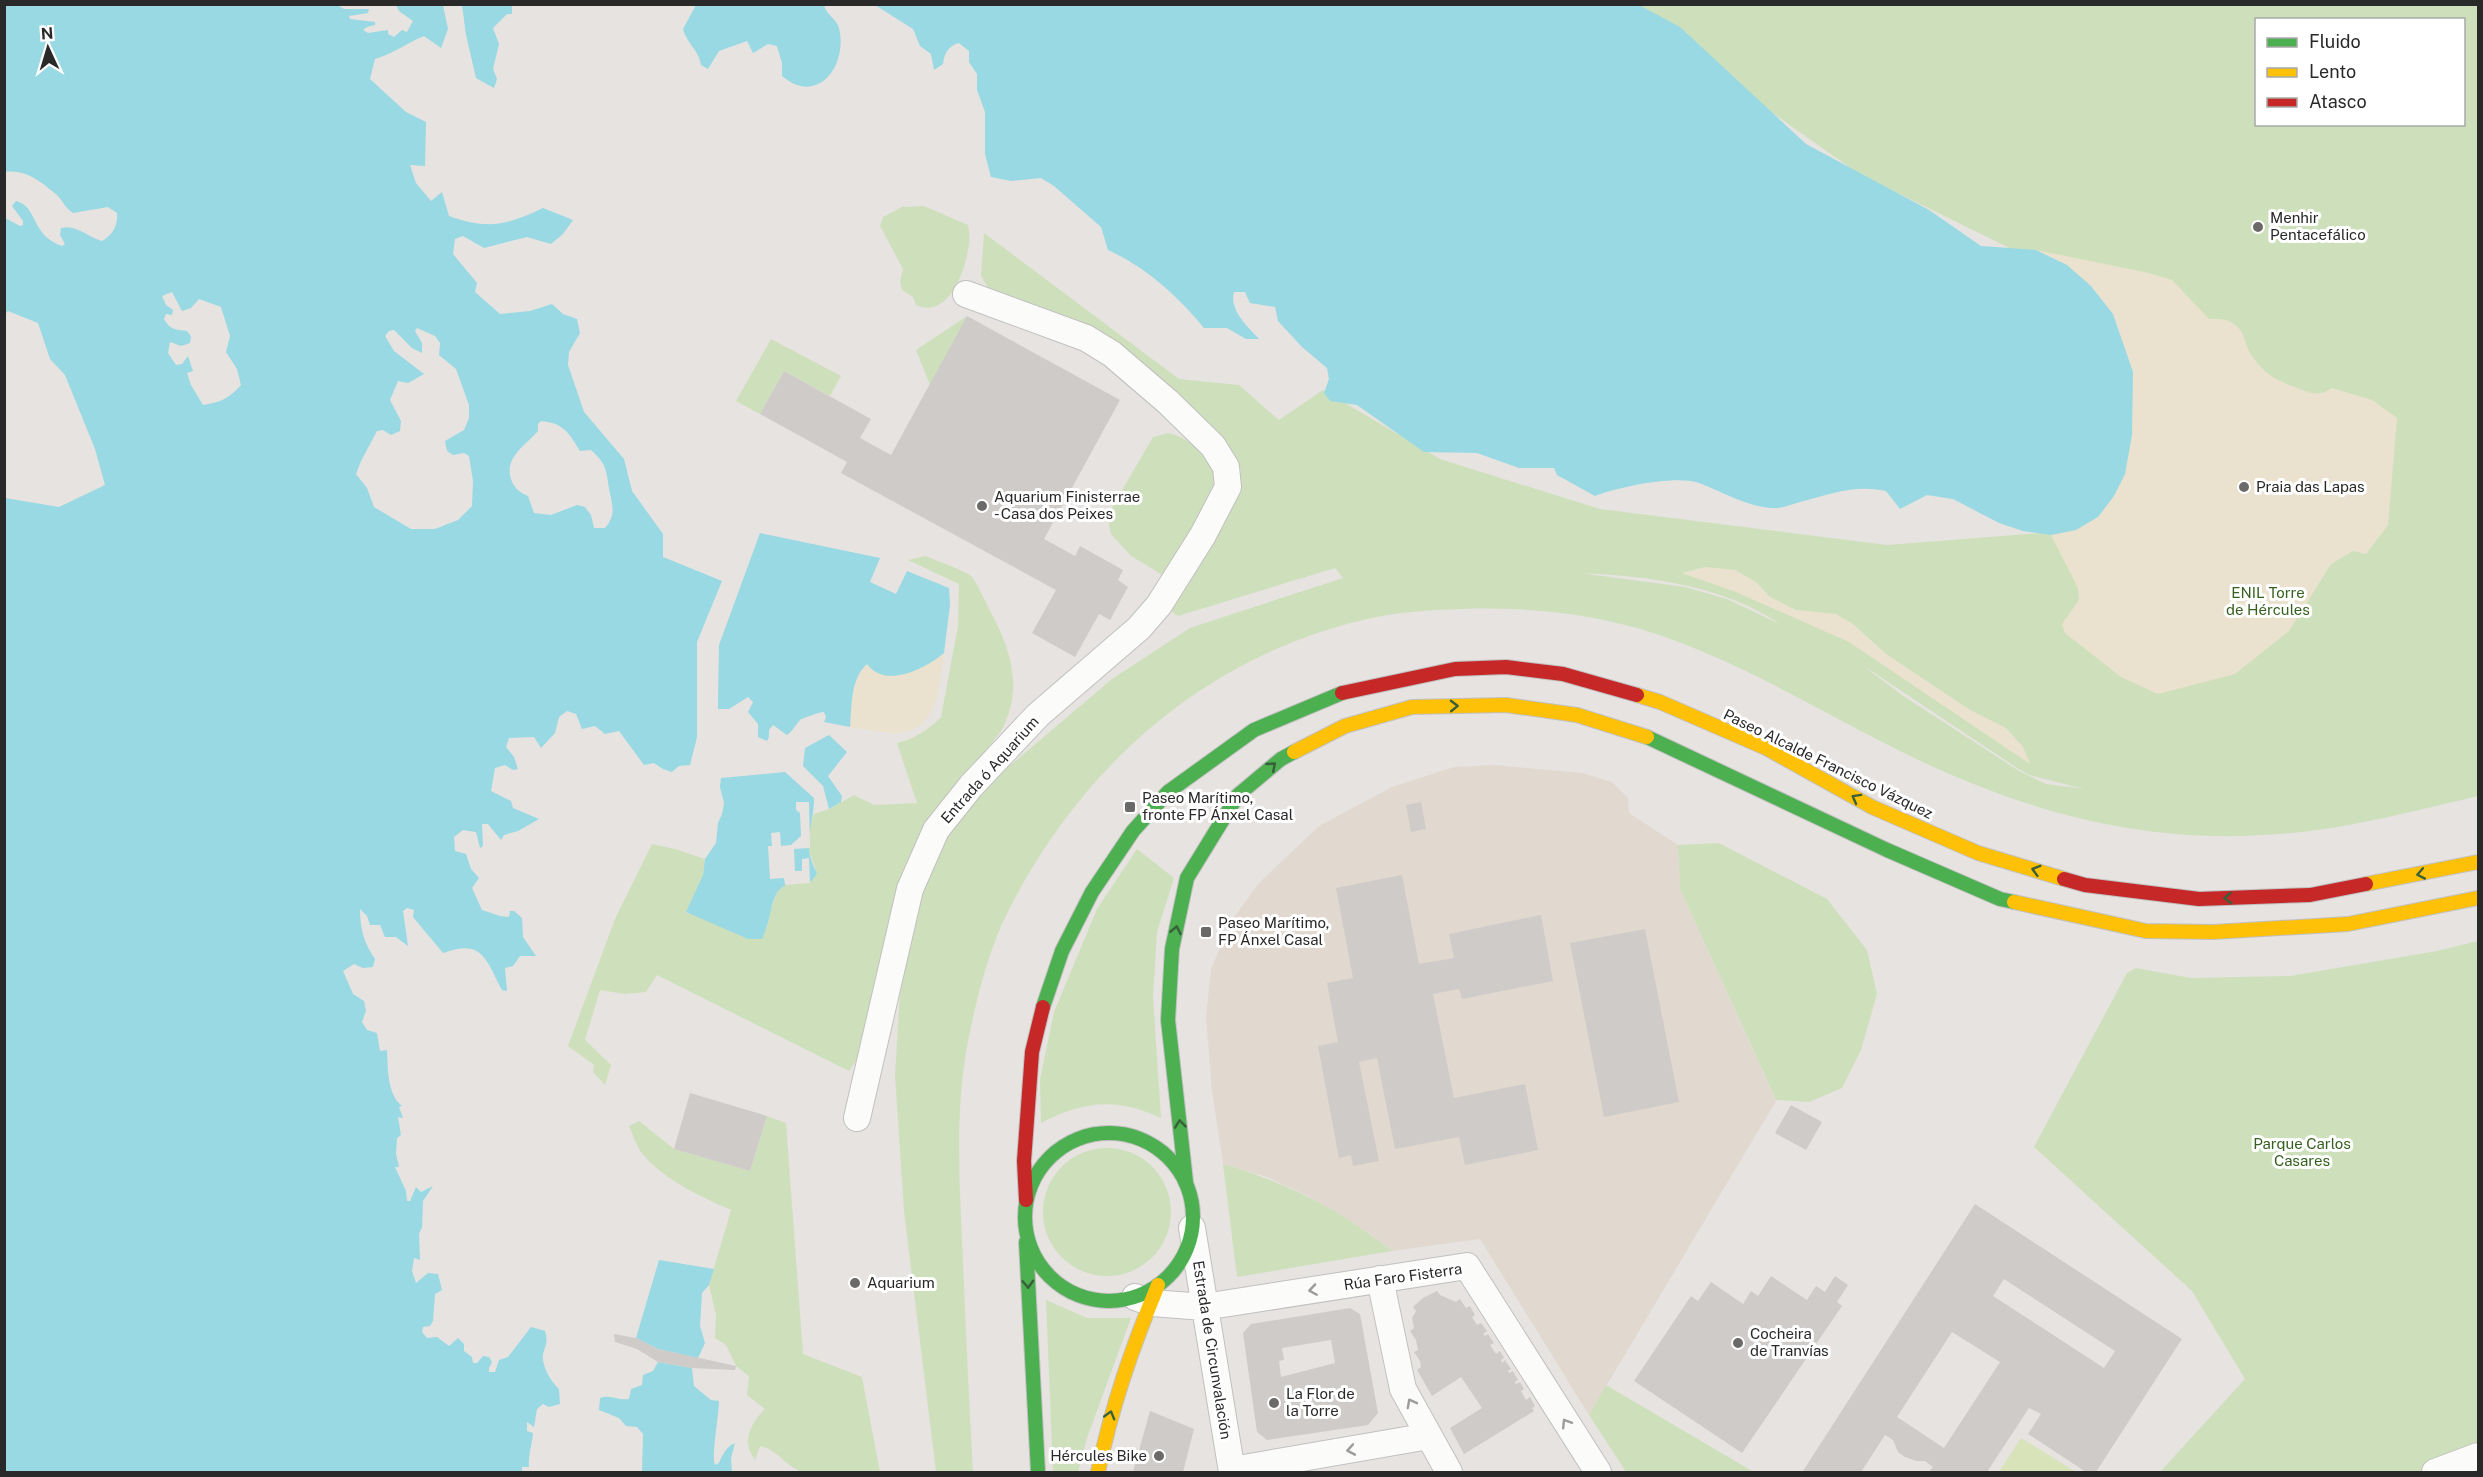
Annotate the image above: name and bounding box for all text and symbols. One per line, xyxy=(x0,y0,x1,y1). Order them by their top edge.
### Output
north arrow xyxy=(18,18,78,78)
legend xyxy=(2255,18,2465,126)
text: N xyxy=(40,24,54,43)
text: Fluido xyxy=(2309,31,2361,52)
text: Lento xyxy=(2309,61,2356,82)
text: Atasco xyxy=(2309,91,2367,112)
place label: Menhir Pentacefálico xyxy=(2270,209,2366,243)
marker: Menhir Pentacefálico xyxy=(2251,220,2265,234)
place label: Praia das Lapas xyxy=(2256,478,2365,495)
marker: Praia das Lapas xyxy=(2237,480,2251,494)
place label: Aquarium Finisterrae - Casa dos Peixes xyxy=(994,488,1140,522)
marker: Aquarium Finisterrae - Casa dos Peixes xyxy=(975,499,989,513)
park label: ENIL Torre de Hércules xyxy=(2226,584,2310,618)
one-way arrow xyxy=(1449,700,1458,713)
street label: Paseo Alcalde Francisco Vázquez xyxy=(1721,705,1936,822)
street label: Entrada ó Aquarium xyxy=(937,713,1042,826)
one-way arrow xyxy=(1265,762,1276,773)
place label: Paseo Marítimo, fronte FP Ánxel Casal xyxy=(1142,789,1293,823)
one-way arrow xyxy=(1852,794,1862,805)
marker: Paseo Marítimo, fronte FP Ánxel Casal xyxy=(1123,800,1137,814)
one-way arrow xyxy=(2031,865,2042,877)
one-way arrow xyxy=(2417,867,2427,880)
one-way arrow xyxy=(2224,892,2233,904)
place label: Paseo Marítimo, FP Ánxel Casal xyxy=(1218,914,1330,948)
one-way arrow xyxy=(1168,925,1181,935)
marker: Paseo Marítimo, FP Ánxel Casal xyxy=(1199,925,1213,939)
one-way arrow xyxy=(1174,1119,1187,1129)
park label: Parque Carlos Casares xyxy=(2253,1135,2351,1169)
street label: Estrada de Circunvalación xyxy=(1190,1259,1235,1440)
street label: Rúa Faro Fisterra xyxy=(1343,1260,1463,1293)
place label: Aquarium xyxy=(867,1274,935,1291)
marker: Aquarium xyxy=(848,1276,862,1290)
one-way arrow xyxy=(1022,1279,1035,1288)
one-way arrow xyxy=(1309,1283,1318,1295)
place label: Cocheira de Tranvías xyxy=(1750,1325,1829,1359)
marker: Cocheira de Tranvías xyxy=(1731,1336,1745,1350)
place label: La Flor de la Torre xyxy=(1286,1385,1355,1419)
marker: La Flor de la Torre xyxy=(1267,1396,1281,1410)
one-way arrow xyxy=(1407,1398,1418,1409)
one-way arrow xyxy=(1103,1411,1116,1421)
one-way arrow xyxy=(1562,1419,1574,1429)
one-way arrow xyxy=(1346,1443,1356,1455)
place label: Hércules Bike xyxy=(1050,1447,1147,1464)
marker: Hércules Bike xyxy=(1152,1449,1166,1463)

